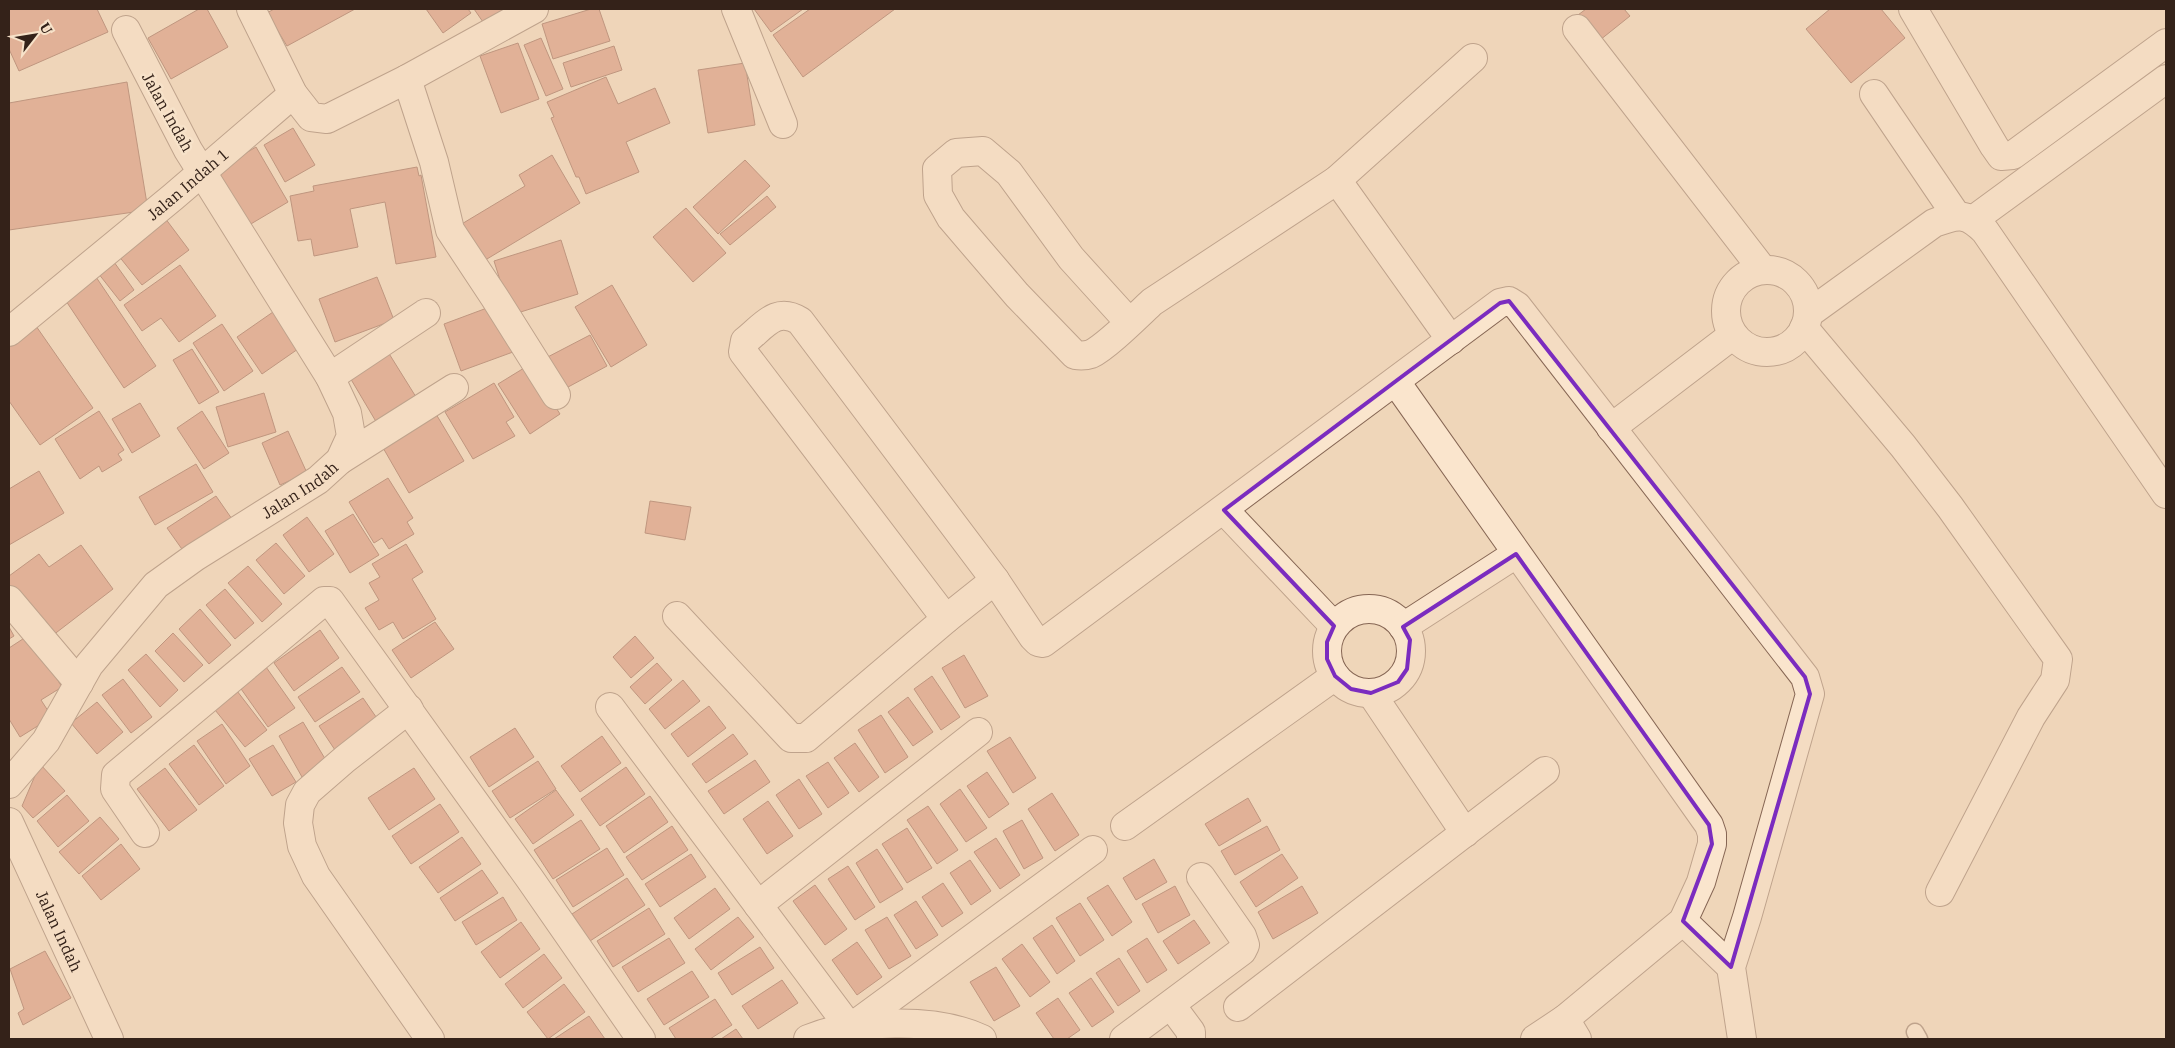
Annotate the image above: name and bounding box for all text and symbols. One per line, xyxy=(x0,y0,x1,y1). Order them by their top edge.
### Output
north arrow xyxy=(10,10,60,60)
text: U xyxy=(36,19,57,38)
street label: Jalan Indah xyxy=(138,69,198,155)
street label: Jalan Indah 1 xyxy=(143,144,233,224)
street label: Jalan Indah xyxy=(258,457,342,523)
street label: Jalan Indah xyxy=(32,887,87,975)

